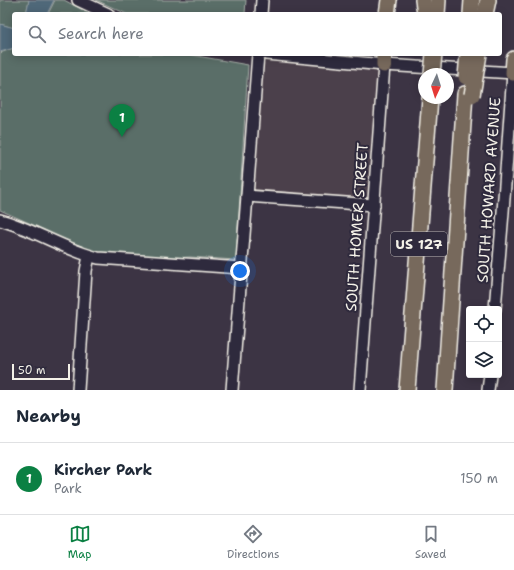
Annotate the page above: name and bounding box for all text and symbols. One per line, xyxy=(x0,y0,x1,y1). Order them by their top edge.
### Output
search box xyxy=(12,12,502,56)
icon: search xyxy=(26,23,48,45)
text: Search here xyxy=(58,24,144,44)
north arrow xyxy=(418,68,454,104)
street label: SOUTH HOWARD AVENUE xyxy=(473,97,505,283)
pin: 1 xyxy=(109,104,135,137)
street label: SOUTH HOMER STREET xyxy=(341,142,373,312)
road number: US 127 xyxy=(391,232,447,256)
your location xyxy=(230,261,250,281)
map controls xyxy=(466,306,502,378)
button: locate xyxy=(466,306,502,342)
button: layers xyxy=(466,342,502,378)
scale bar xyxy=(12,362,70,381)
text: 50 m xyxy=(18,363,46,378)
text: Nearby xyxy=(16,405,81,427)
text: Kircher Park xyxy=(54,460,152,480)
text: 1 xyxy=(26,470,32,487)
text: 150 m xyxy=(460,470,498,487)
text: Park xyxy=(54,480,82,497)
tab: Map xyxy=(68,523,91,562)
tab: Directions xyxy=(227,523,279,562)
tab: Saved xyxy=(415,523,446,562)

